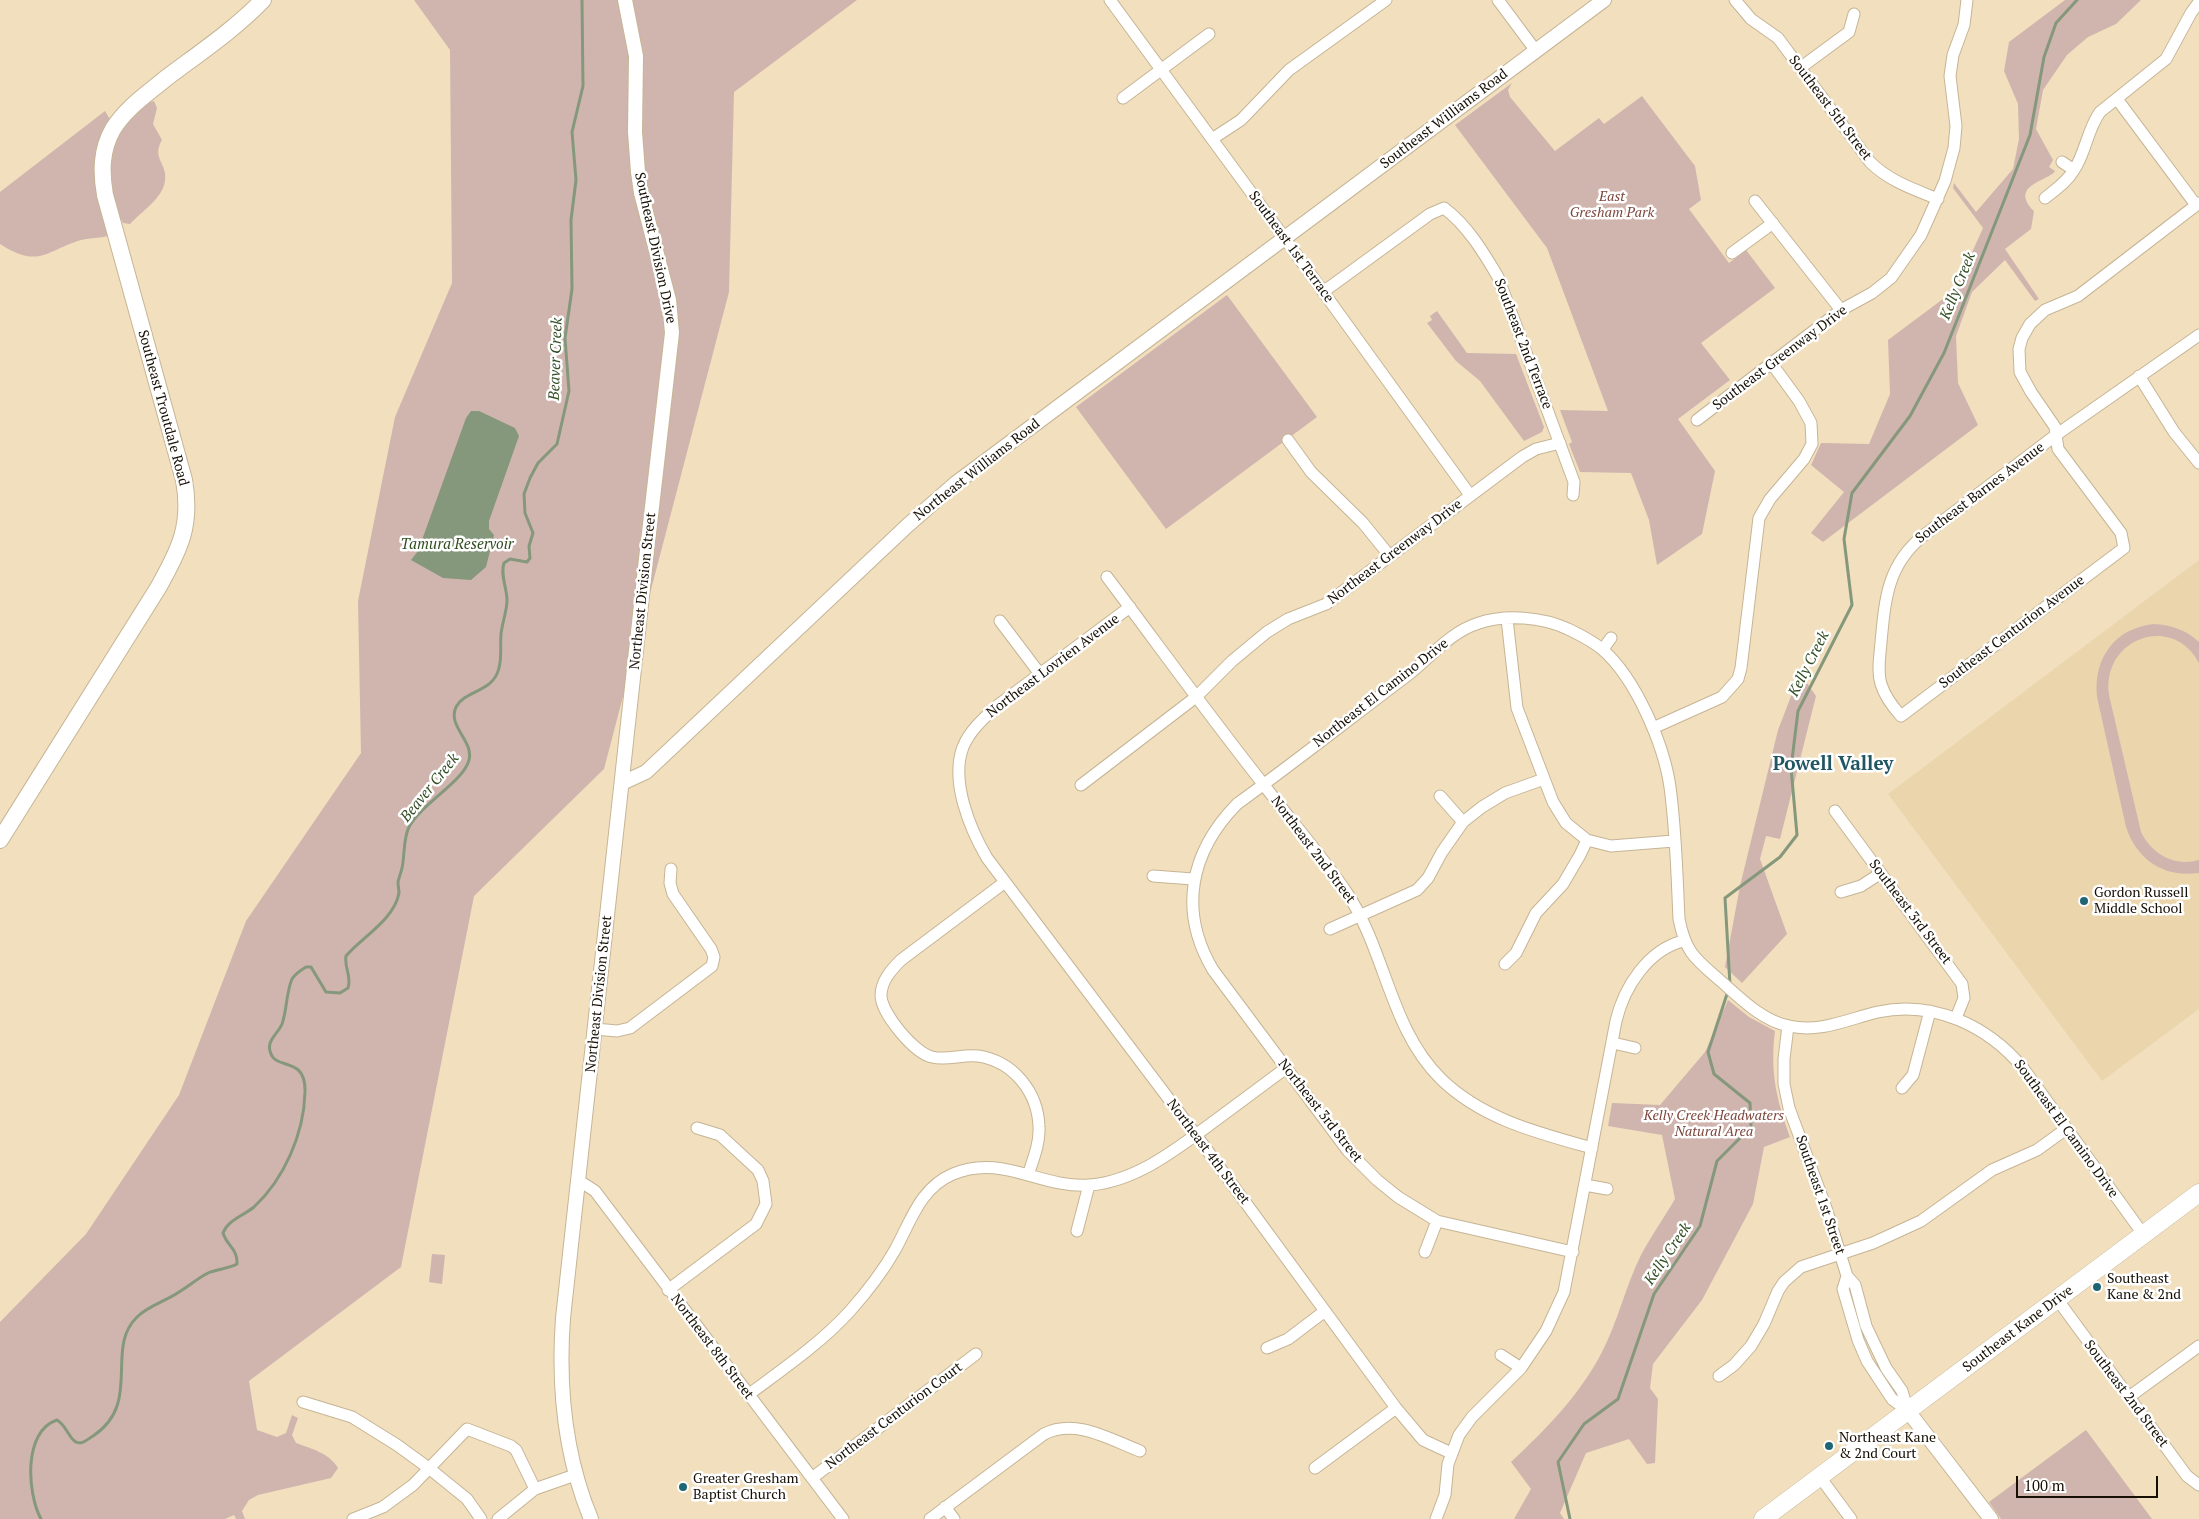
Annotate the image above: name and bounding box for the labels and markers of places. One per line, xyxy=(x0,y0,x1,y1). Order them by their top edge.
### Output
place label: Gordon Russell Middle School xyxy=(2094,885,2189,918)
marker: Gordon Russell Middle School xyxy=(2078,895,2090,907)
place label: Southeast Kane & 2nd xyxy=(2107,1271,2181,1304)
marker: Southeast Kane & 2nd xyxy=(2091,1281,2103,1293)
place label: Northeast Kane & 2nd Court xyxy=(1839,1430,1936,1462)
marker: Northeast Kane & 2nd Court xyxy=(1823,1440,1835,1452)
place label: Greater Gresham Baptist Church xyxy=(693,1471,799,1504)
marker: Greater Gresham Baptist Church xyxy=(677,1481,689,1493)

